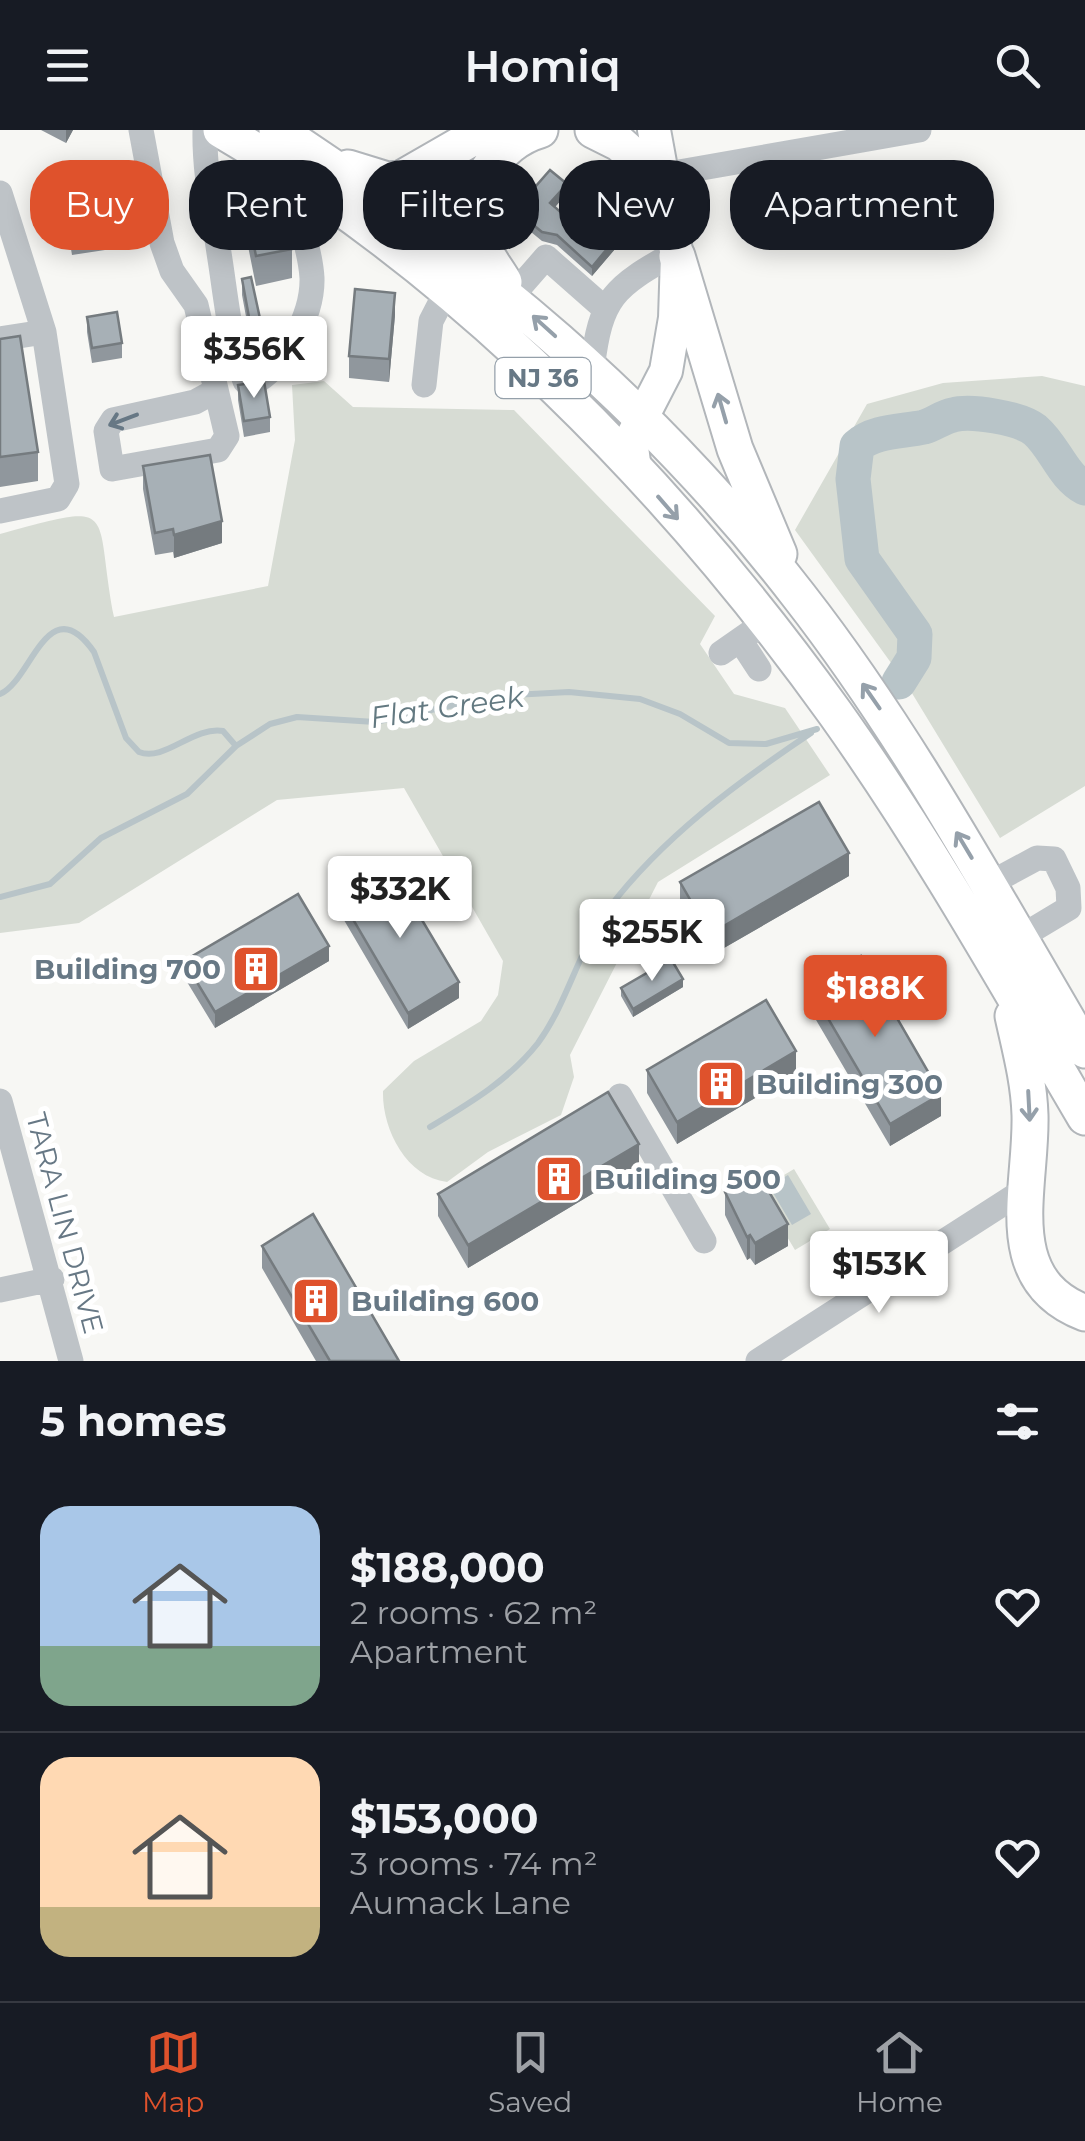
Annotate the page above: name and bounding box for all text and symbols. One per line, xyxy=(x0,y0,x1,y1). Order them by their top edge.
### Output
icon: menu xyxy=(40,38,95,93)
text: Homiq xyxy=(464,38,621,93)
icon: search xyxy=(990,38,1045,93)
chip: Buy xyxy=(30,160,169,250)
chip: Rent xyxy=(189,160,343,250)
chip: Filters xyxy=(363,160,539,250)
chip: New xyxy=(559,160,710,250)
chip: Apartment xyxy=(730,160,994,250)
one-way arrow xyxy=(533,314,557,338)
pin: $356K xyxy=(184,316,324,401)
text: $356K xyxy=(203,329,305,368)
road number: NJ 36 xyxy=(496,358,590,398)
one-way arrow xyxy=(712,393,730,424)
one-way arrow xyxy=(108,412,139,430)
one-way arrow xyxy=(656,494,678,520)
water label: Flat Creek xyxy=(368,678,527,736)
one-way arrow xyxy=(861,682,882,710)
one-way arrow xyxy=(954,831,974,860)
pin: $332K xyxy=(330,856,470,941)
text: $332K xyxy=(350,869,450,908)
pin: $255K xyxy=(582,899,722,984)
text: $255K xyxy=(602,912,702,951)
building icon: Building 700 xyxy=(230,943,282,995)
place label: Building 700 xyxy=(34,952,221,986)
pin: $188K xyxy=(805,955,945,1040)
text: $188K xyxy=(826,968,924,1007)
building icon: Building 300 xyxy=(695,1058,747,1110)
place label: Building 300 xyxy=(756,1067,943,1101)
one-way arrow xyxy=(1020,1089,1039,1121)
street label: TARA LIN DRIVE xyxy=(19,1109,111,1337)
building icon: Building 500 xyxy=(533,1153,585,1205)
place label: Building 500 xyxy=(594,1162,781,1196)
pin: $153K xyxy=(809,1231,949,1316)
text: $153K xyxy=(832,1244,926,1283)
building icon: Building 600 xyxy=(290,1275,342,1327)
place label: Building 600 xyxy=(351,1284,539,1318)
icon: filters xyxy=(990,1394,1045,1449)
text: 5 homes xyxy=(40,1395,227,1447)
text: $188,000 xyxy=(350,1541,545,1593)
icon: home xyxy=(120,1546,240,1666)
icon: heart xyxy=(990,1579,1045,1634)
text: 2 rooms · 62 m² xyxy=(350,1593,597,1632)
text: Apartment xyxy=(350,1632,528,1671)
text: $153,000 xyxy=(350,1792,539,1844)
icon: home xyxy=(120,1797,240,1917)
icon: heart xyxy=(990,1830,1045,1885)
text: 3 rooms · 74 m² xyxy=(350,1844,597,1883)
text: Aumack Lane xyxy=(350,1883,571,1922)
tab: Map xyxy=(142,2025,204,2119)
tab: Saved xyxy=(488,2025,572,2119)
tab: Home xyxy=(856,2025,943,2119)

